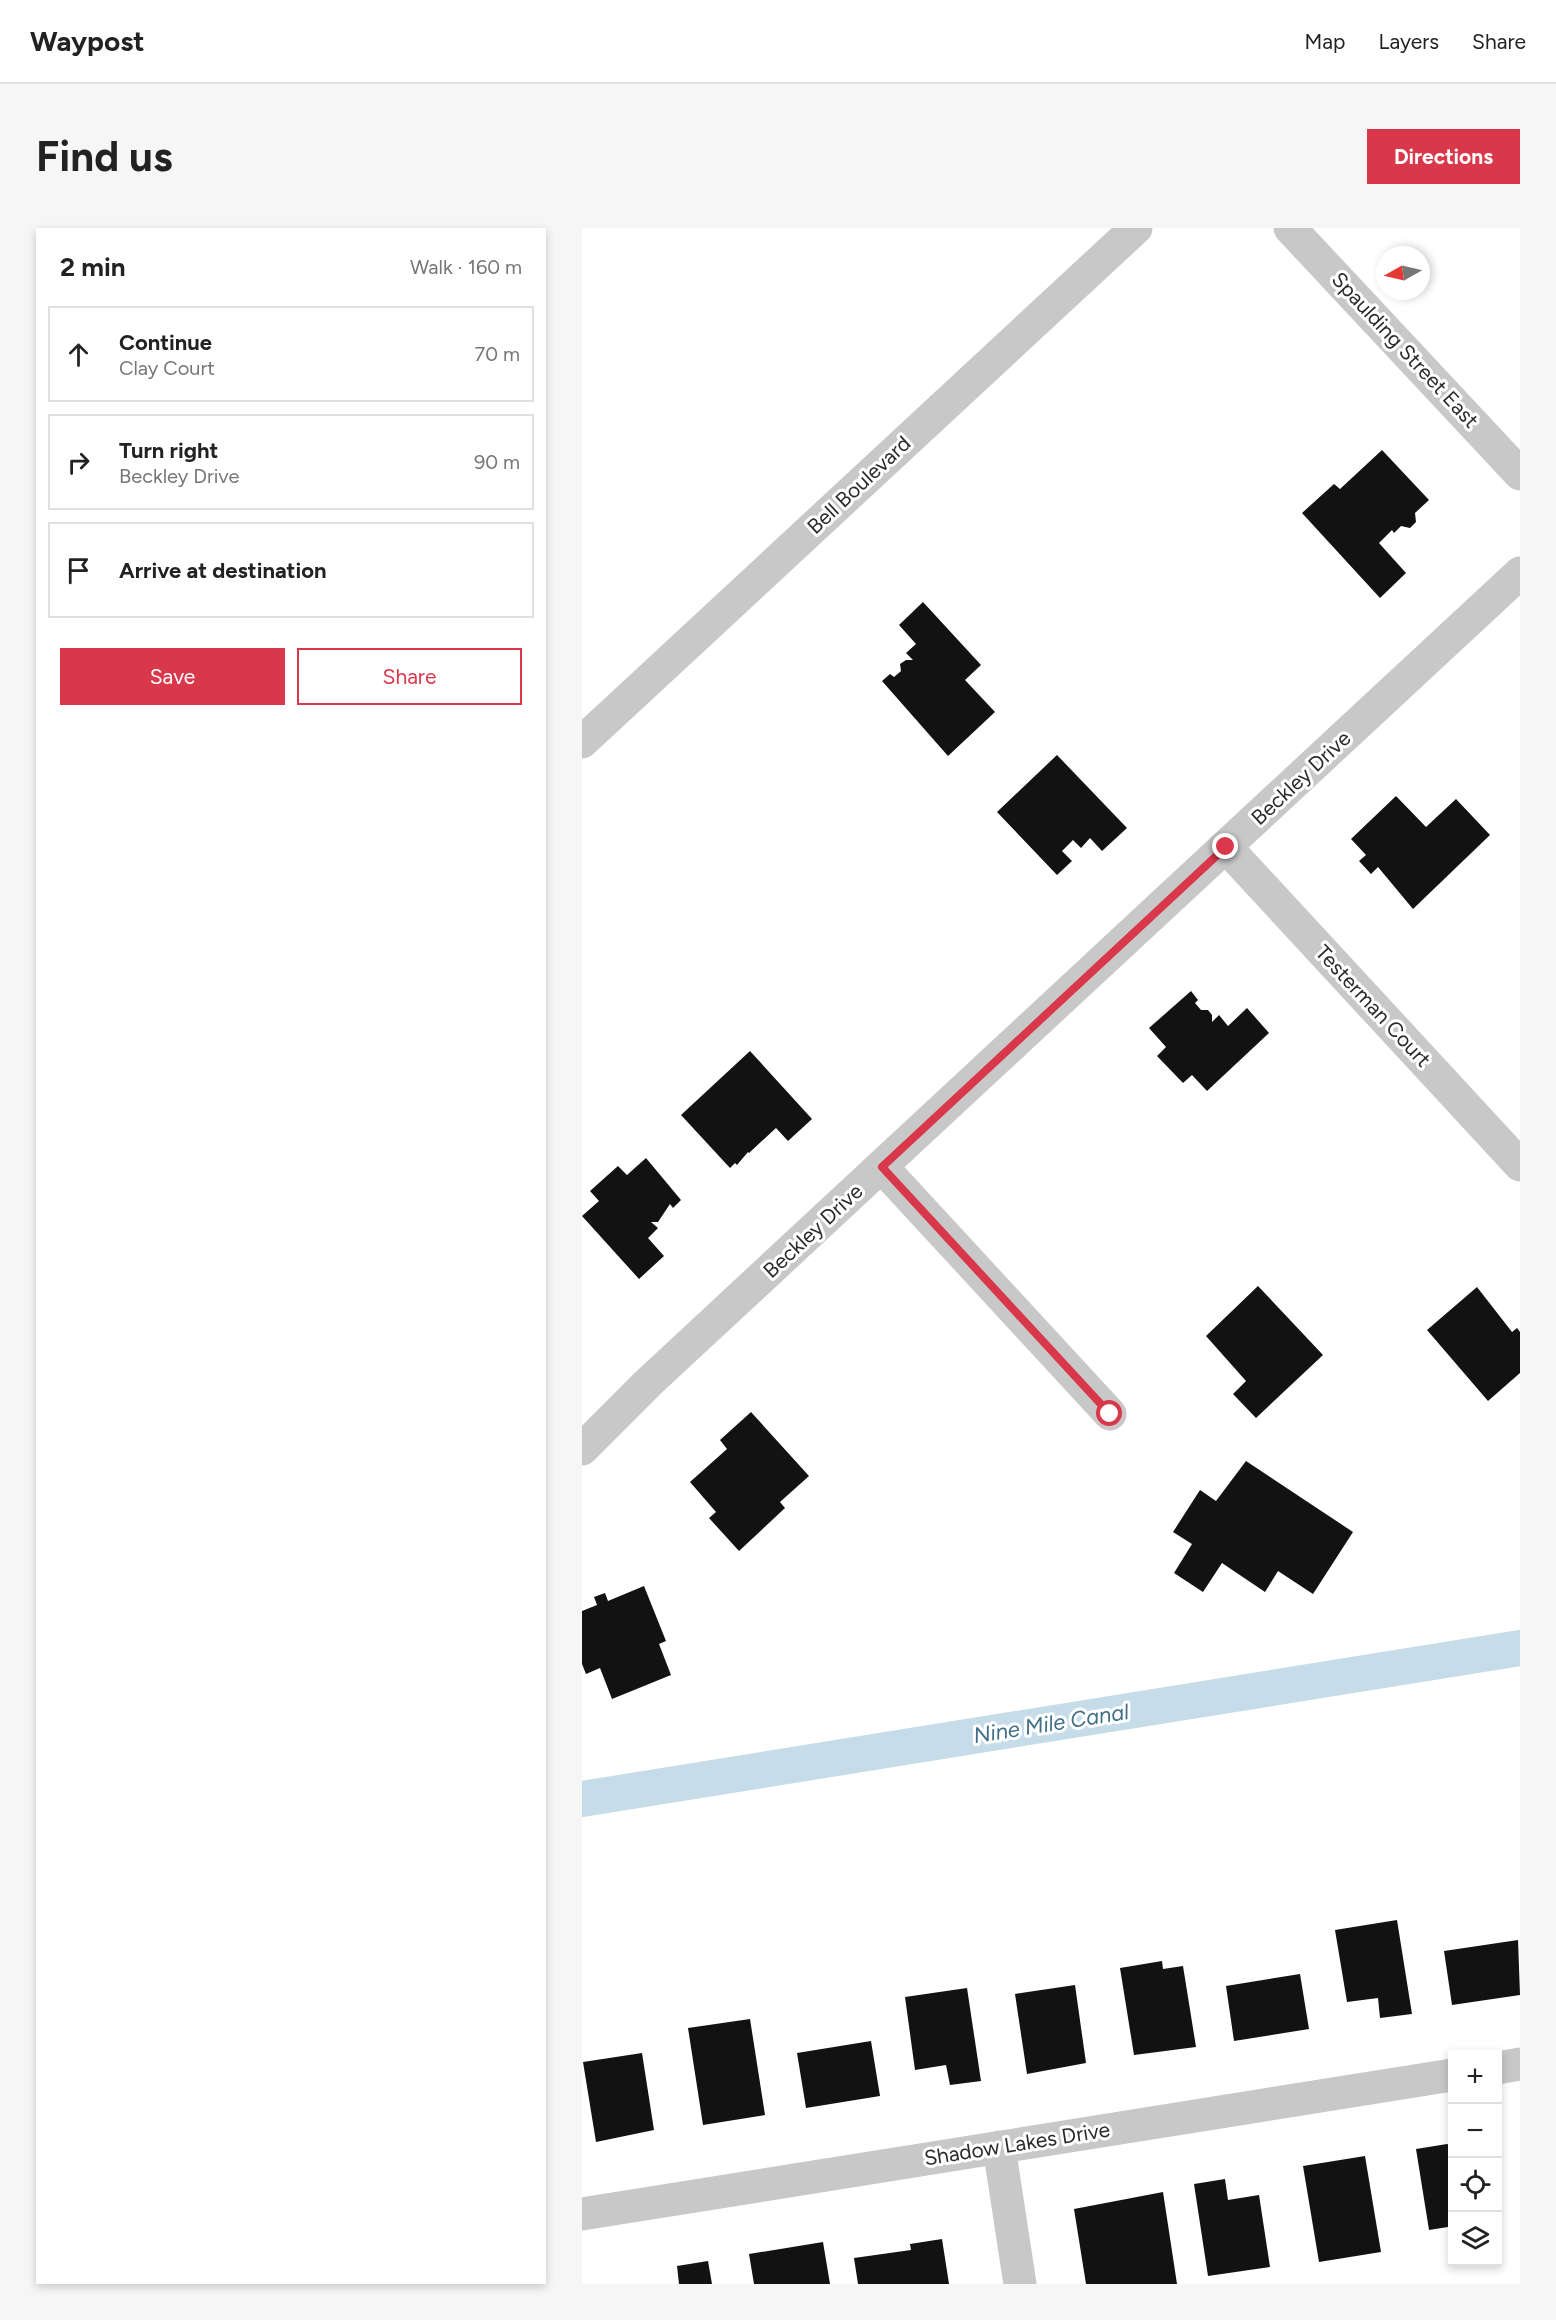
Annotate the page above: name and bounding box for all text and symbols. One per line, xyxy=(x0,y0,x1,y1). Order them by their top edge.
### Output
text: Waypost xyxy=(30,24,144,58)
text: Map xyxy=(1305,29,1345,54)
text: Layers xyxy=(1378,29,1439,54)
text: Share xyxy=(1472,29,1526,54)
button: Directions xyxy=(1367,129,1520,184)
text: Find us xyxy=(36,131,173,182)
north arrow xyxy=(1376,246,1430,300)
text: 2 min xyxy=(60,251,126,283)
text: Walk · 160 m xyxy=(410,255,522,279)
street label: Spaulding Street East xyxy=(1327,267,1484,433)
text: Continue xyxy=(119,329,212,356)
icon: ahead xyxy=(62,338,95,371)
text: 70 m xyxy=(474,342,520,366)
text: Clay Court xyxy=(119,356,215,380)
street label: Bell Boulevard xyxy=(802,430,915,539)
text: Turn right xyxy=(119,437,218,464)
icon: right xyxy=(62,446,95,479)
text: 90 m xyxy=(474,450,520,474)
text: Beckley Drive xyxy=(119,464,239,488)
icon: arrive xyxy=(62,554,95,587)
text: Arrive at destination xyxy=(119,557,327,584)
button: Save xyxy=(60,648,285,705)
button: Share xyxy=(297,648,522,705)
street label: Beckley Drive xyxy=(1246,725,1355,830)
route end xyxy=(1212,833,1238,859)
street label: Testerman Court xyxy=(1310,940,1436,1072)
street label: Beckley Drive xyxy=(758,1178,867,1283)
route start xyxy=(1096,1400,1122,1426)
water label: Nine Mile Canal xyxy=(971,1698,1131,1749)
map controls xyxy=(1448,2050,1502,2266)
button: + xyxy=(1448,2050,1502,2104)
button: − xyxy=(1448,2104,1502,2158)
street label: Shadow Lakes Drive xyxy=(922,2116,1112,2171)
button: locate xyxy=(1448,2158,1502,2212)
button: layers xyxy=(1448,2212,1502,2266)

